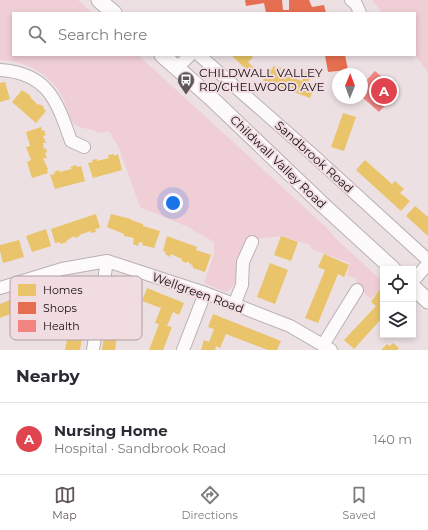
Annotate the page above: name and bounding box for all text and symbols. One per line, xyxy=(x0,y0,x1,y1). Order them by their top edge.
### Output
search box xyxy=(12,12,416,56)
icon: search xyxy=(26,23,48,45)
text: Search here xyxy=(58,25,147,44)
place label: CHILDWALL VALLEY RD/CHELWOOD AVE xyxy=(199,65,325,94)
north arrow xyxy=(332,68,368,104)
bus stop icon: CHILDWALL VALLEY RD/CHELWOOD AVE xyxy=(176,70,196,95)
pin: A xyxy=(371,76,397,106)
street label: Childwall Valley Road xyxy=(227,112,329,211)
street label: Sandbrook Road xyxy=(272,118,357,196)
your location xyxy=(163,193,183,213)
map controls xyxy=(380,266,416,338)
button: locate xyxy=(380,266,416,302)
street label: Wellgreen Road xyxy=(150,269,246,316)
legend xyxy=(10,276,142,340)
text: Homes xyxy=(43,283,83,297)
text: Shops xyxy=(43,301,78,315)
button: layers xyxy=(380,302,416,338)
text: Health xyxy=(43,319,80,333)
text: Nearby xyxy=(16,366,80,386)
text: Nursing Home xyxy=(54,421,168,440)
text: A xyxy=(24,431,34,447)
text: 140 m xyxy=(373,431,412,447)
text: Hospital · Sandbrook Road xyxy=(54,440,226,456)
tab: Map xyxy=(52,484,77,522)
tab: Directions xyxy=(182,484,238,522)
tab: Saved xyxy=(343,484,376,522)

